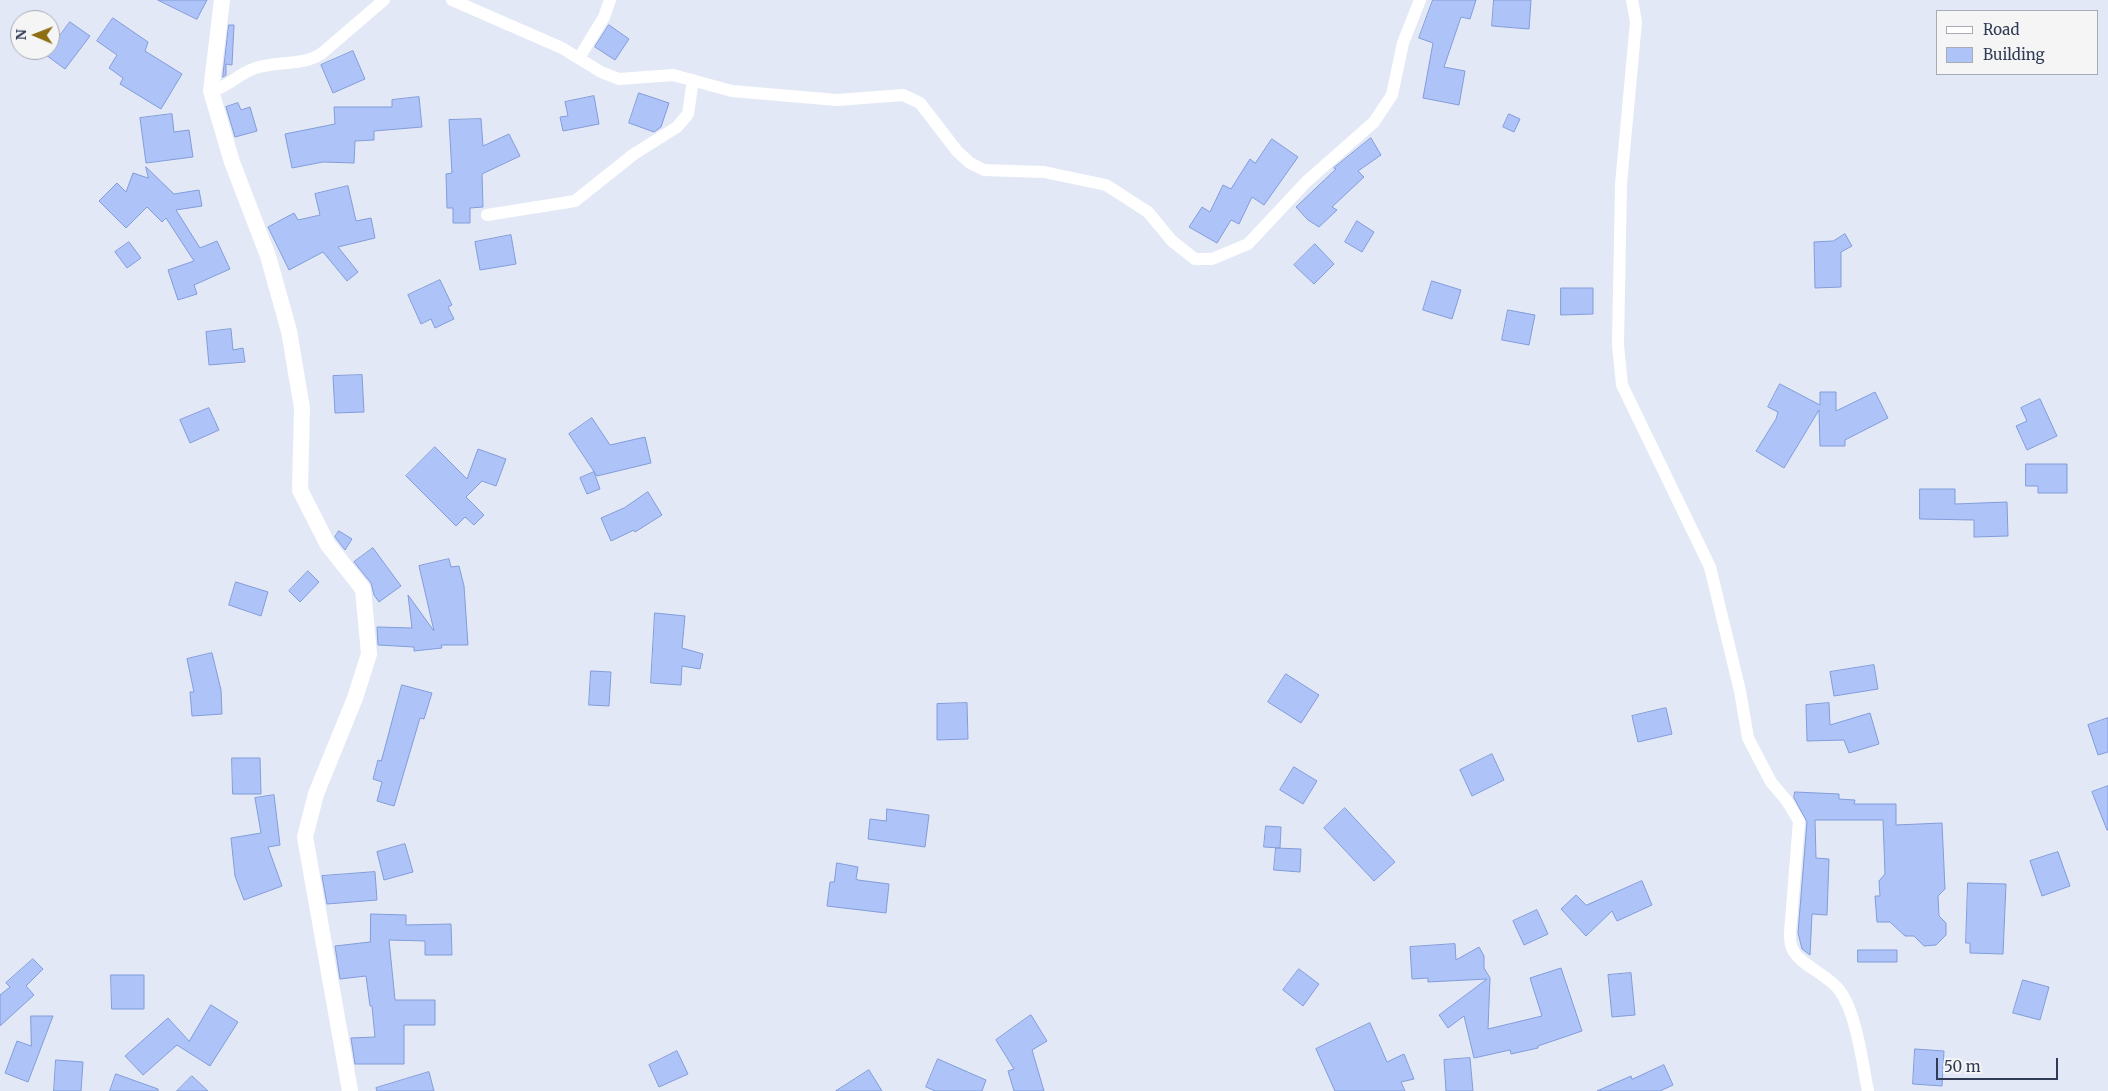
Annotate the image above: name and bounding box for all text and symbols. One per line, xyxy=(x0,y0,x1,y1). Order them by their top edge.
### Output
north arrow xyxy=(10,10,60,60)
legend xyxy=(1936,10,2098,75)
text: Road xyxy=(1983,20,2019,39)
text: N xyxy=(12,29,30,40)
text: Building xyxy=(1983,45,2045,64)
scale bar xyxy=(1938,1048,2060,1080)
text: 50 m xyxy=(1944,1057,1981,1076)

